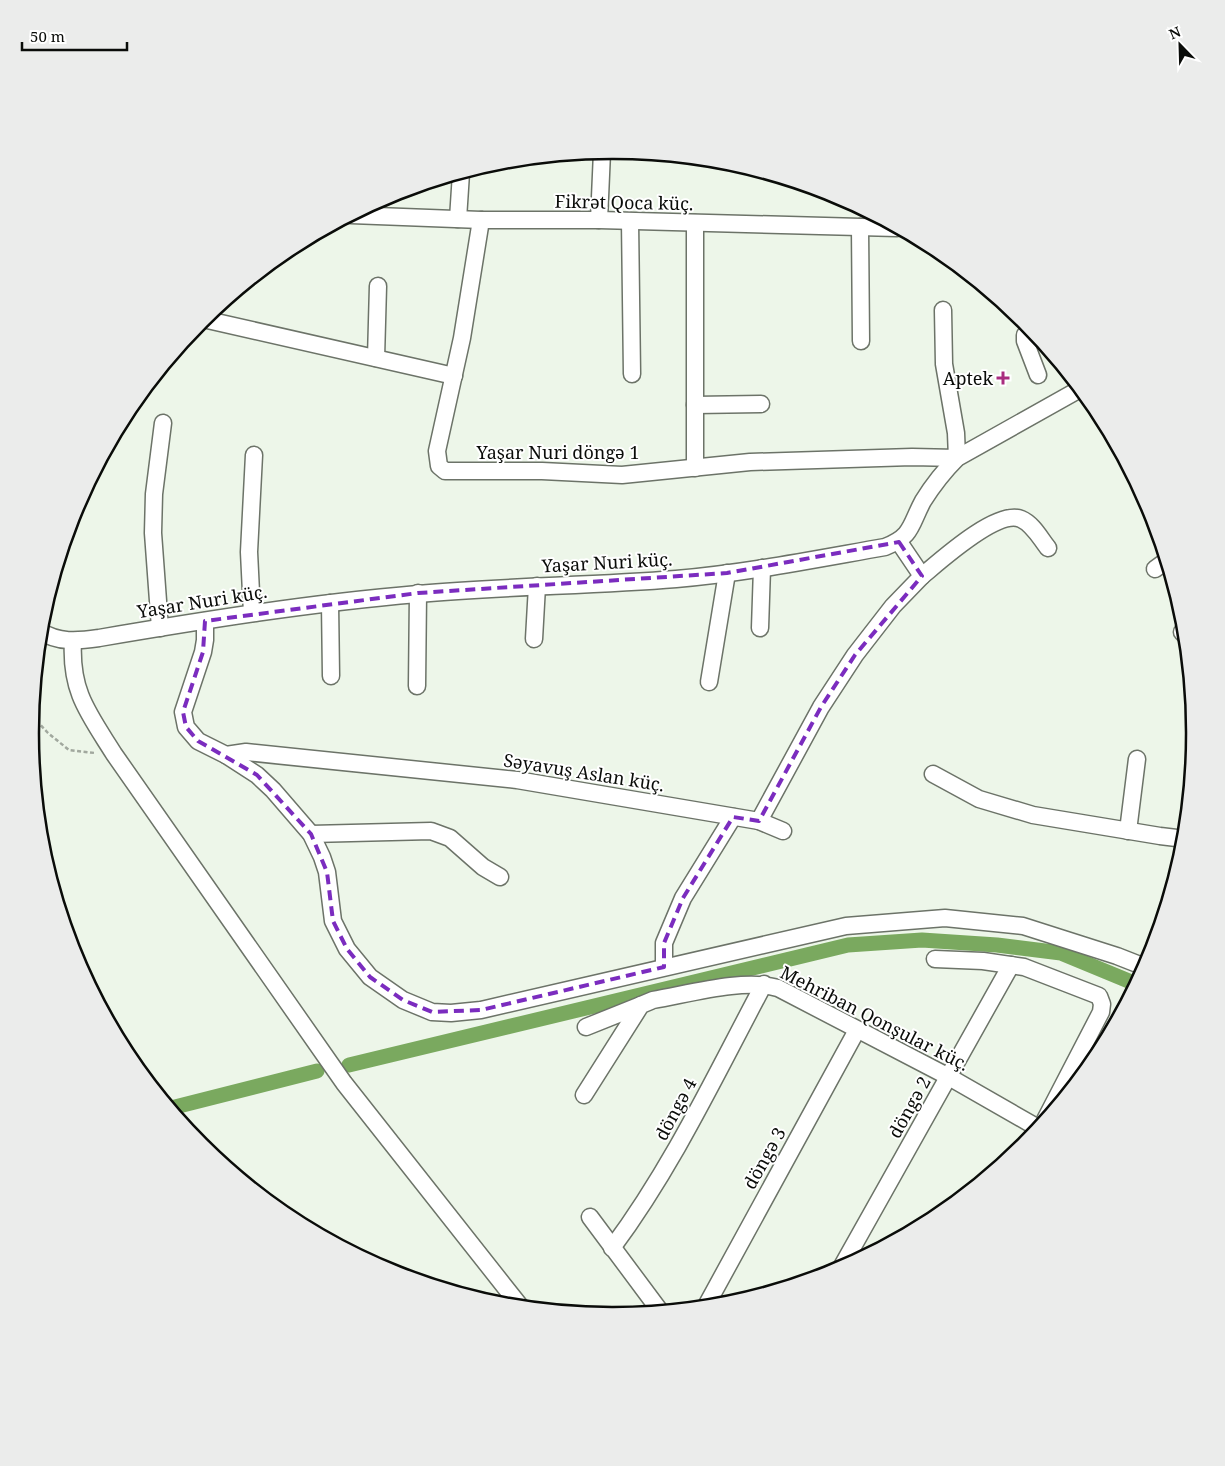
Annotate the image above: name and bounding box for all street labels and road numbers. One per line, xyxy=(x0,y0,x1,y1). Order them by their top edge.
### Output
street label: Fikrət Qoca küç. xyxy=(554,189,694,215)
street label: Yaşar Nuri döngə 1 xyxy=(476,440,639,464)
street label: Yaşar Nuri küç. xyxy=(540,547,673,577)
street label: Yaşar Nuri küç. xyxy=(134,579,269,623)
street label: Səyavuş Aslan küç. xyxy=(502,747,666,797)
street label: Mehriban Qonşular küç. xyxy=(777,960,973,1076)
street label: döngə 2 xyxy=(882,1072,936,1142)
street label: döngə 4 xyxy=(649,1074,701,1144)
street label: döngə 3 xyxy=(737,1123,791,1193)

